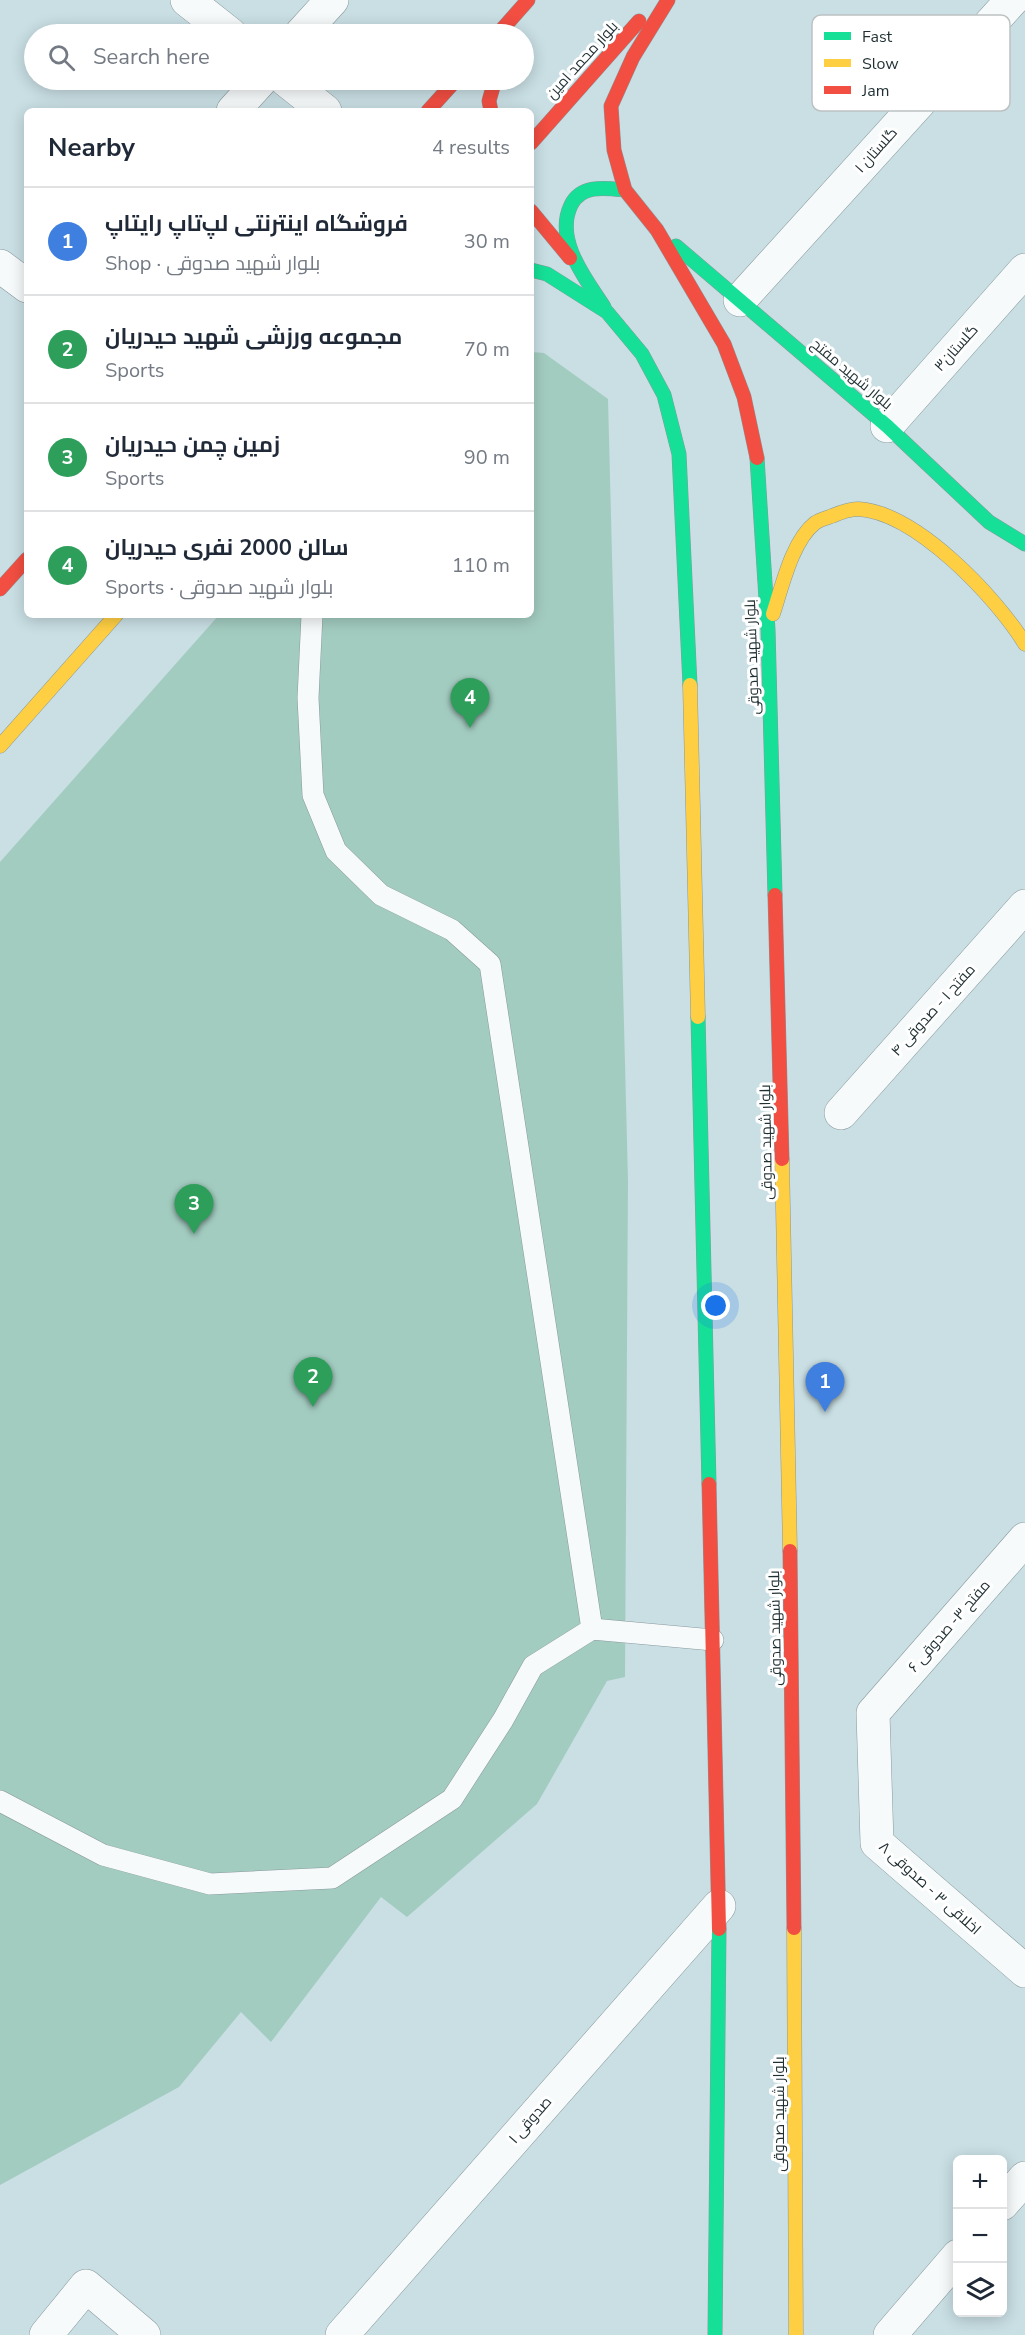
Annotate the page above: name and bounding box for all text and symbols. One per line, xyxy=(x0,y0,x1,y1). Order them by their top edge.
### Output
legend xyxy=(812,15,1010,111)
street label: بلوار محمد امین xyxy=(542,17,622,103)
search box xyxy=(24,24,534,90)
text: Fast xyxy=(862,26,893,48)
icon: search xyxy=(45,41,78,74)
text: Search here xyxy=(93,42,210,72)
text: Slow xyxy=(862,53,899,75)
text: Jam xyxy=(861,80,889,102)
street label: گلستان ۱ xyxy=(850,123,902,177)
text: Nearby xyxy=(48,130,135,165)
text: 4 results xyxy=(432,134,510,161)
text: فروشگاه اینترنتی لپ‌تاپ رایتاپ xyxy=(105,209,408,239)
text: 1 xyxy=(62,228,74,255)
text: 30 m xyxy=(464,228,510,255)
text: Shop · بلوار شهید صدوقی xyxy=(105,250,320,277)
street label: گلستان۳ xyxy=(930,320,982,376)
text: مجموعه ورزشی شهید حیدریان xyxy=(105,322,402,352)
street label: بلوار شهید مفتح xyxy=(806,334,897,415)
text: 2 xyxy=(62,336,74,363)
text: 70 m xyxy=(464,336,510,363)
text: Sports xyxy=(105,357,164,384)
text: زمین چمن حیدریان xyxy=(105,430,280,460)
text: 3 xyxy=(62,444,74,471)
text: 90 m xyxy=(464,444,510,471)
text: Sports xyxy=(105,465,164,492)
text: سالن 2000 نفری حیدریان xyxy=(105,533,348,563)
text: 4 xyxy=(62,552,74,579)
text: 110 m xyxy=(452,552,510,579)
text: Sports · بلوار شهید صدوقی xyxy=(105,574,333,601)
street label: بلوار شهید صدوقی xyxy=(740,599,764,715)
pin: 4 xyxy=(450,678,490,728)
street label: مفتح ۱ - صدوقی ۴ xyxy=(886,960,980,1061)
street label: بلوار شهید صدوقی xyxy=(755,1084,777,1200)
pin: 3 xyxy=(174,1184,214,1234)
your location xyxy=(701,1291,730,1320)
pin: 2 xyxy=(294,1358,332,1407)
pin: 1 xyxy=(806,1362,844,1412)
street label: بلوار شهید صدوقی xyxy=(764,1570,786,1686)
street label: مفتح ۳- صدوقی ۶ xyxy=(903,1576,995,1677)
street label: اخلاقی ۳ - صدوقی ۸ xyxy=(875,1837,985,1939)
street label: بلوار شهید صدوقی xyxy=(769,2056,789,2172)
street label: صدوقی ۱ xyxy=(504,2092,556,2148)
map controls xyxy=(953,2155,1007,2317)
button: + xyxy=(953,2155,1007,2209)
button: − xyxy=(953,2209,1007,2263)
button: layers xyxy=(953,2263,1007,2317)

